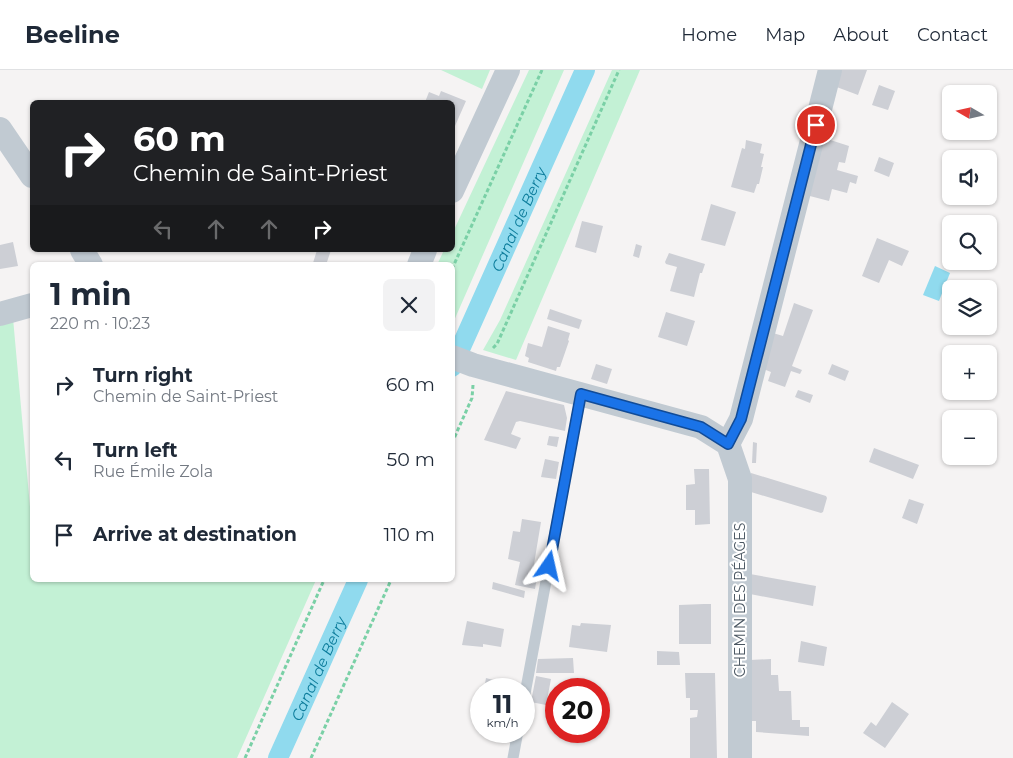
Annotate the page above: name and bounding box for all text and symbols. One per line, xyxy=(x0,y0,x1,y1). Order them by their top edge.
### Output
text: Beeline xyxy=(25,20,120,49)
text: Home xyxy=(681,24,737,46)
text: Map xyxy=(765,24,805,46)
text: About xyxy=(833,24,889,46)
text: Contact xyxy=(917,24,988,46)
north arrow xyxy=(942,85,998,140)
map controls xyxy=(942,85,997,465)
pin xyxy=(795,104,837,146)
icon: arrive xyxy=(802,111,830,139)
text: 60 m xyxy=(133,117,226,160)
icon: right xyxy=(50,120,115,185)
button: sound xyxy=(942,150,997,205)
text: Chemin de Saint-Priest xyxy=(133,160,388,187)
water label: Canal de Berry xyxy=(487,163,550,274)
icon: left xyxy=(149,215,177,243)
icon: ahead xyxy=(202,215,230,243)
icon: ahead xyxy=(255,215,283,243)
icon: right xyxy=(308,215,336,243)
button: search xyxy=(942,215,997,270)
text: 1 min xyxy=(50,276,131,313)
button: close xyxy=(383,279,435,331)
button: layers xyxy=(942,280,997,335)
text: 220 m · 10:23 xyxy=(50,314,150,333)
button: + xyxy=(942,345,997,400)
text: Turn right xyxy=(93,364,193,387)
icon: right xyxy=(50,371,78,399)
text: 60 m xyxy=(386,373,435,396)
text: Chemin de Saint-Priest xyxy=(93,387,278,406)
button: − xyxy=(942,410,997,465)
text: Turn left xyxy=(93,439,178,462)
icon: left xyxy=(50,446,78,474)
text: 50 m xyxy=(387,448,435,471)
text: Rue Émile Zola xyxy=(93,462,213,481)
icon: arrive xyxy=(50,521,78,549)
text: Arrive at destination xyxy=(93,523,297,546)
text: 110 m xyxy=(384,523,435,546)
street label: CHEMIN DES PÉAGES xyxy=(731,523,749,677)
position arrow xyxy=(522,539,574,591)
water label: Canal de Berry xyxy=(286,613,350,724)
speed limit sign: 20 xyxy=(545,678,610,743)
text: 11 xyxy=(493,689,512,719)
text: km/h xyxy=(486,715,519,730)

